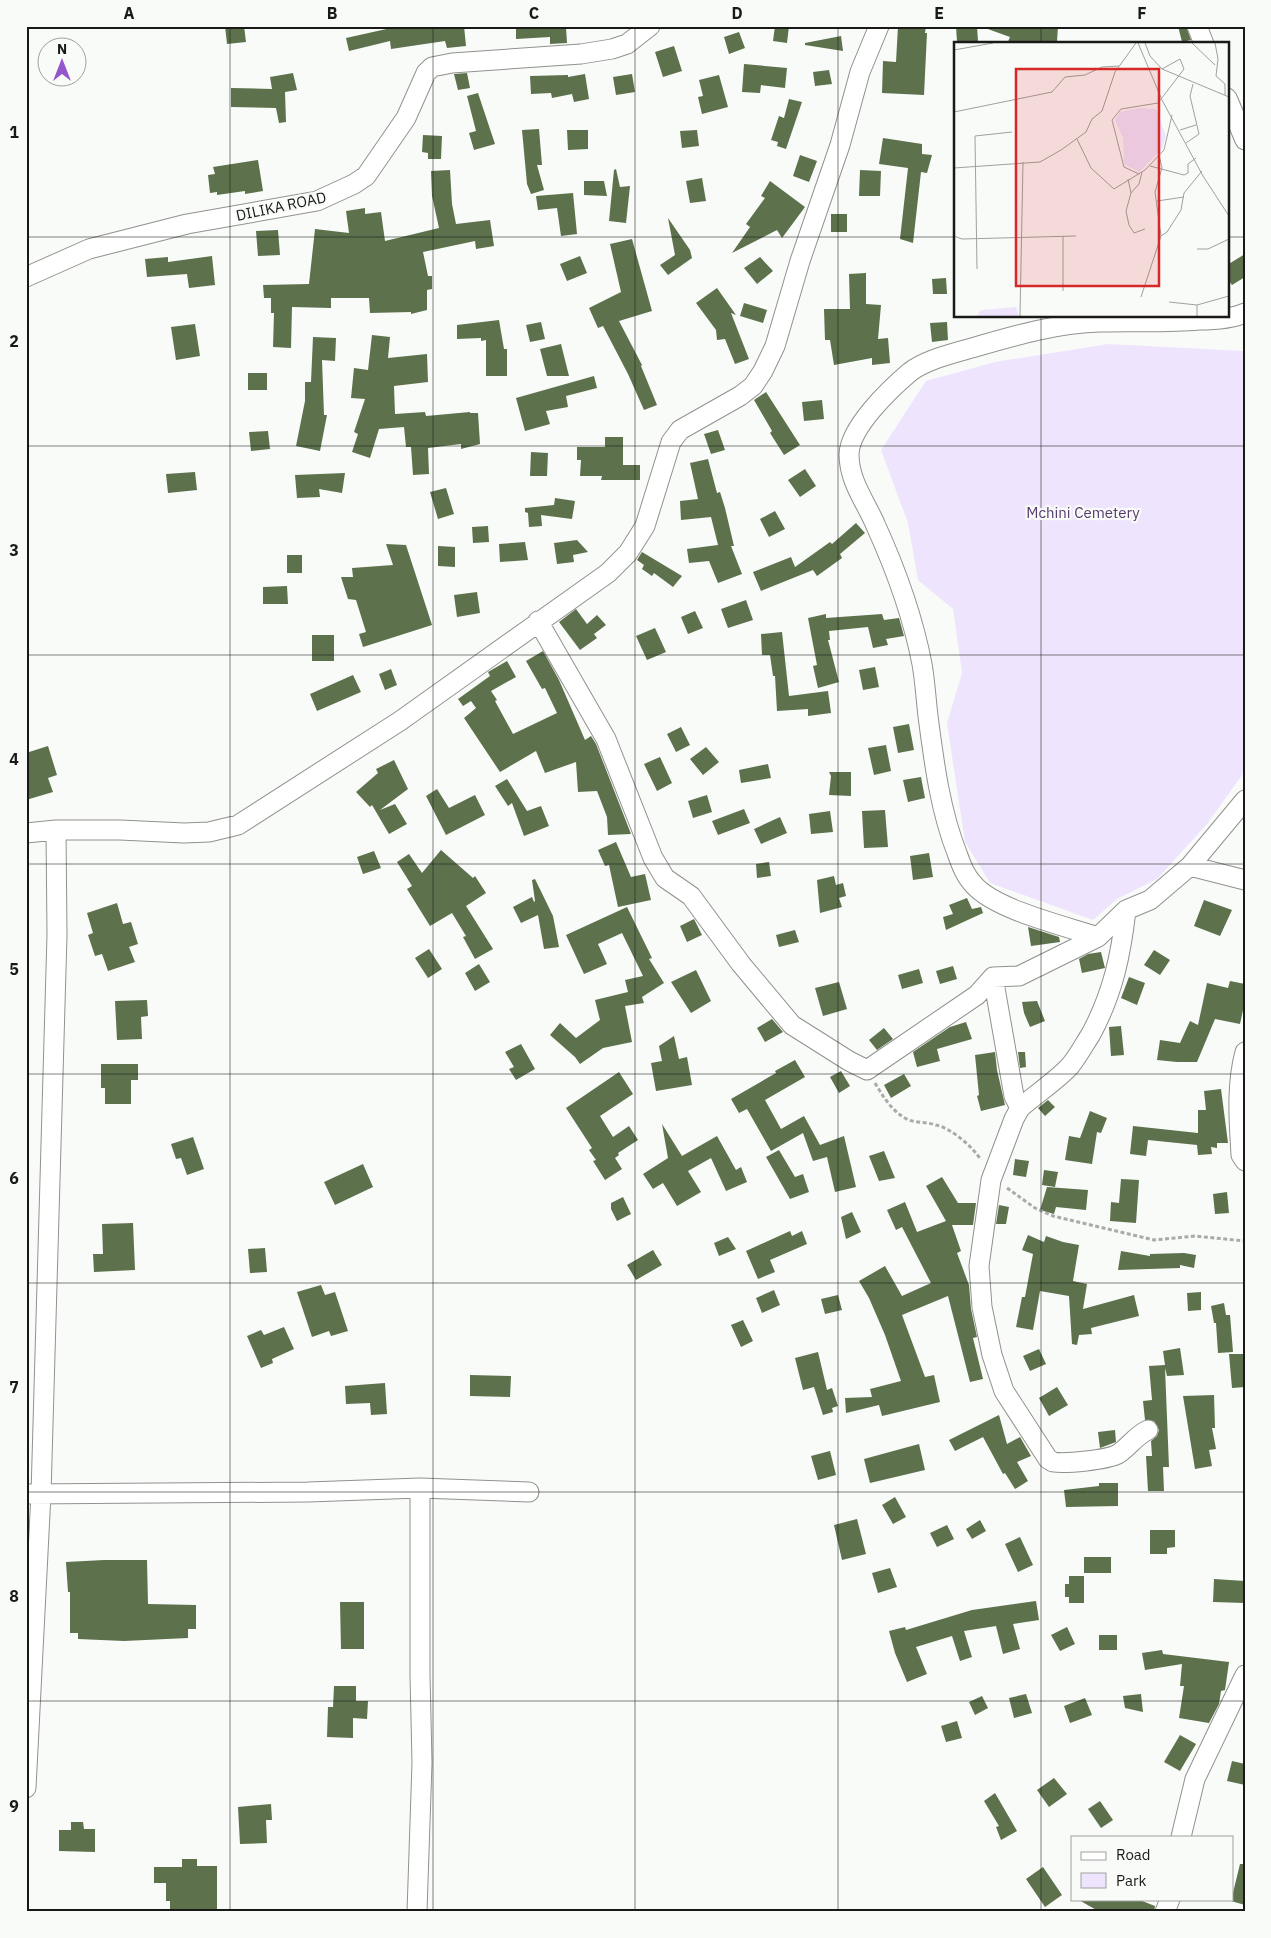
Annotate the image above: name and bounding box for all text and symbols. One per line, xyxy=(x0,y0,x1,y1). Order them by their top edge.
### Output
text: A xyxy=(124,3,135,23)
text: B xyxy=(327,3,338,23)
text: C xyxy=(529,3,539,23)
text: D xyxy=(731,3,743,23)
text: E xyxy=(934,3,944,23)
text: F xyxy=(1137,3,1147,23)
north arrow xyxy=(38,38,88,88)
text: N xyxy=(57,40,67,58)
inset map xyxy=(954,42,1228,318)
text: 1 xyxy=(9,122,19,142)
street label: DILIKA ROAD xyxy=(234,187,328,225)
text: 2 xyxy=(9,331,19,351)
park label: Mchini Cemetery xyxy=(1026,503,1140,522)
text: 3 xyxy=(9,540,19,560)
text: 4 xyxy=(9,749,19,769)
text: 5 xyxy=(9,959,19,979)
text: 6 xyxy=(9,1168,19,1188)
text: 7 xyxy=(9,1377,19,1397)
text: 8 xyxy=(9,1586,19,1606)
text: 9 xyxy=(9,1796,19,1816)
legend xyxy=(1071,1836,1234,1900)
text: Road xyxy=(1116,1845,1151,1864)
text: Park xyxy=(1116,1871,1146,1890)

